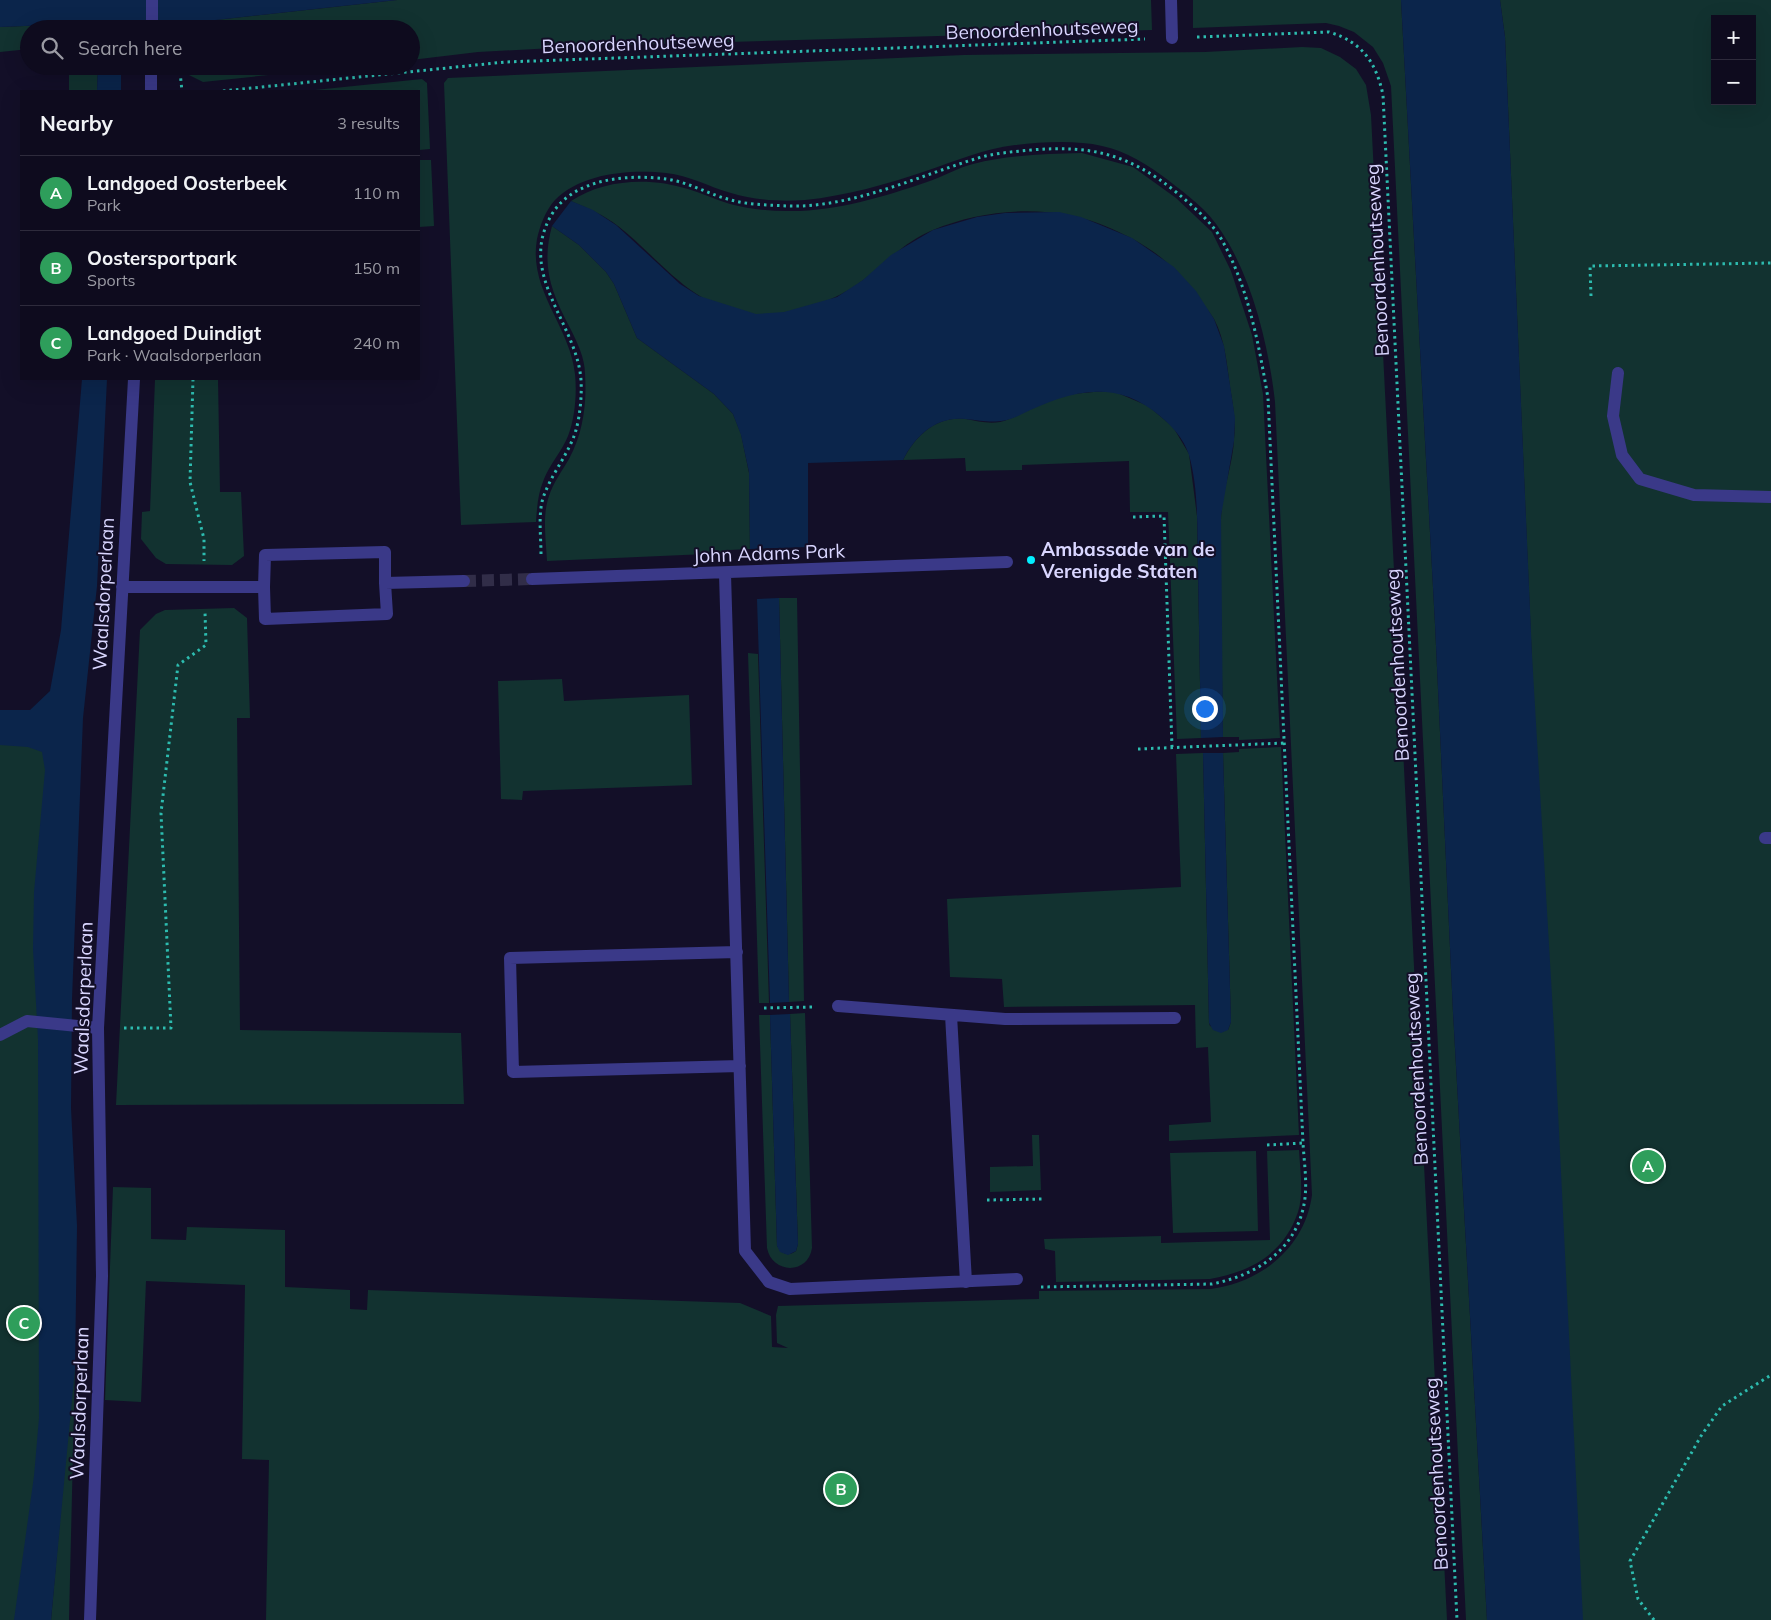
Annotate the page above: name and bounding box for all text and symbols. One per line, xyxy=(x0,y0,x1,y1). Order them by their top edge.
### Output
street label: Benoordenhoutseweg xyxy=(945,14,1139,44)
map controls xyxy=(1711,15,1756,105)
button: + xyxy=(1711,15,1756,60)
search box xyxy=(20,20,420,75)
street label: Benoordenhoutseweg xyxy=(541,28,735,58)
icon: search xyxy=(38,34,66,62)
text: Search here xyxy=(78,36,182,60)
button: − xyxy=(1711,60,1756,105)
text: Nearby xyxy=(40,110,113,136)
text: 3 results xyxy=(337,113,400,133)
street label: Benoordenhoutseweg xyxy=(1360,163,1394,357)
text: Landgoed Oosterbeek xyxy=(87,171,287,195)
text: A xyxy=(50,183,62,203)
text: 110 m xyxy=(353,183,400,203)
text: Park xyxy=(87,195,121,215)
text: Oostersportpark xyxy=(87,246,237,270)
text: B xyxy=(50,258,62,278)
text: 150 m xyxy=(353,258,400,278)
text: Sports xyxy=(87,270,135,290)
text: Landgoed Duindigt xyxy=(87,321,261,345)
text: C xyxy=(51,333,61,353)
text: 240 m xyxy=(353,333,400,353)
text: Park · Waalsdorperlaan xyxy=(87,345,262,365)
street label: Waalsdorperlaan xyxy=(87,517,119,671)
place label: Ambassade van de Verenigde Staten xyxy=(1040,537,1215,583)
street label: John Adams Park xyxy=(693,538,846,568)
marker: Ambassade van de Verenigde Staten xyxy=(1025,554,1037,566)
street label: Benoordenhoutseweg xyxy=(1380,568,1414,762)
your location xyxy=(1192,696,1218,722)
street label: Waalsdorperlaan xyxy=(68,921,98,1075)
street label: Benoordenhoutseweg xyxy=(1399,972,1433,1166)
pin: A xyxy=(1632,1147,1664,1185)
pin: C xyxy=(8,1304,40,1342)
street label: Waalsdorperlaan xyxy=(64,1326,94,1480)
street label: Benoordenhoutseweg xyxy=(1419,1377,1453,1571)
pin: B xyxy=(825,1470,857,1508)

